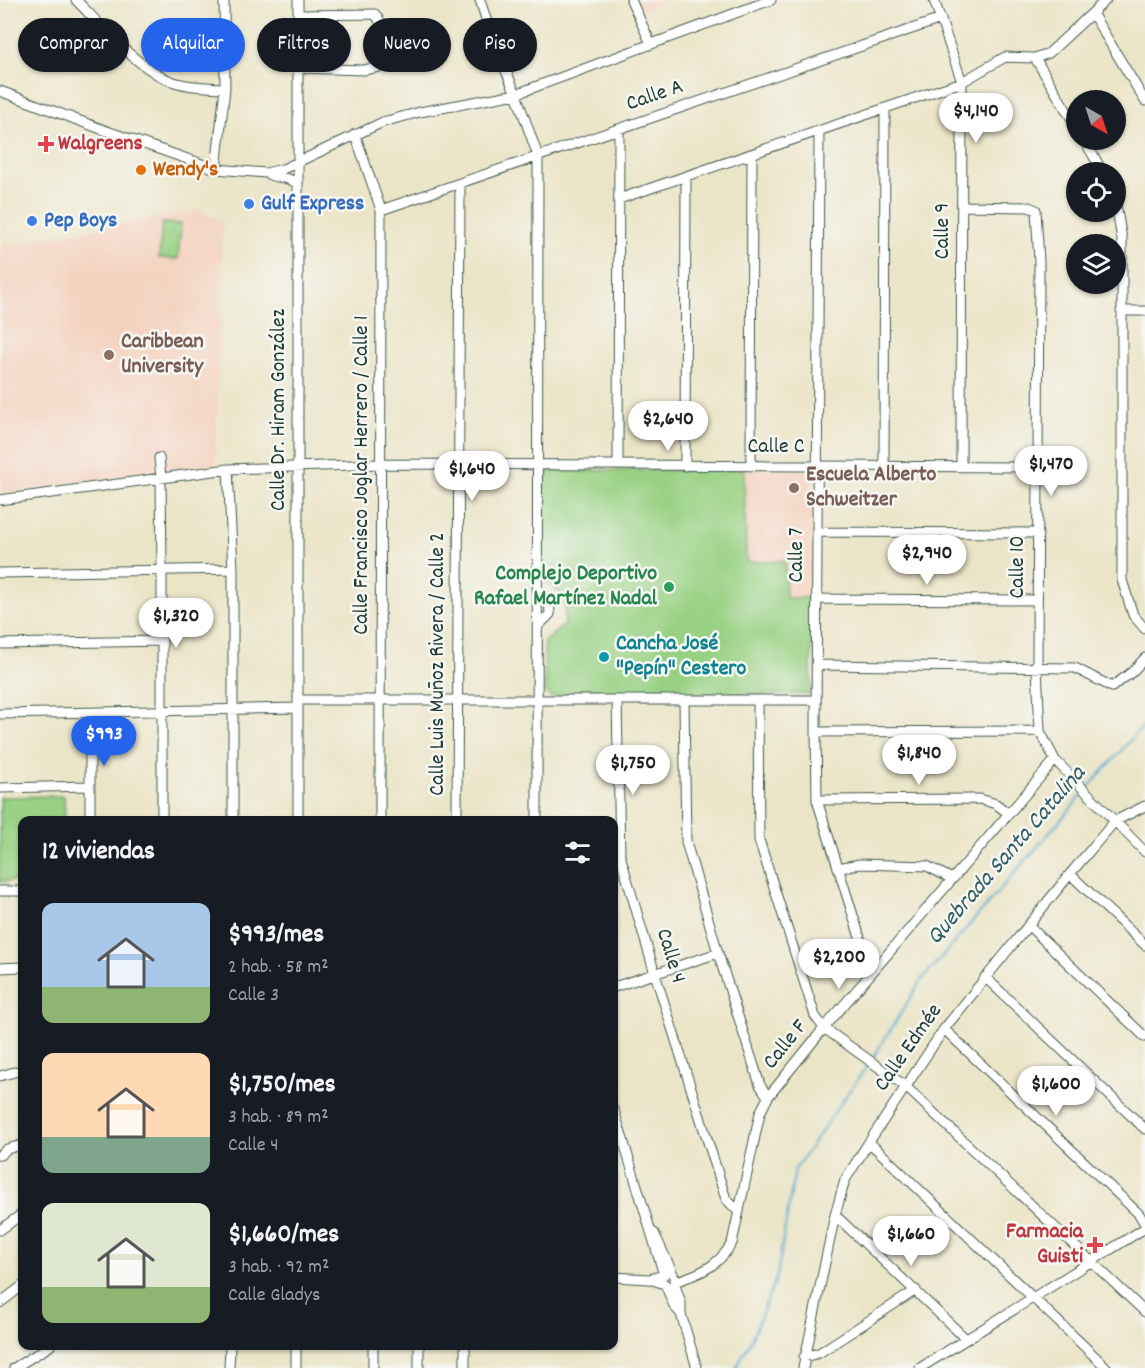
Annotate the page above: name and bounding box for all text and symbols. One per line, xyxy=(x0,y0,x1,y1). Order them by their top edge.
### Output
chip: Comprar xyxy=(18,18,129,72)
chip: Alquilar xyxy=(141,18,245,72)
chip: Filtros xyxy=(257,18,351,72)
chip: Nuevo xyxy=(363,18,451,72)
chip: Piso xyxy=(463,18,537,72)
street label: Calle A xyxy=(622,72,688,120)
north arrow xyxy=(1066,90,1126,150)
map controls xyxy=(1066,90,1126,294)
pin: $4,140 xyxy=(927,93,1025,144)
text: $4,140 xyxy=(953,98,999,126)
place label: Walgreens xyxy=(58,129,143,160)
marker: Walgreens xyxy=(39,137,53,151)
place label: Wendy's xyxy=(153,155,218,186)
button: locate xyxy=(1066,162,1126,222)
marker: Wendy's xyxy=(134,163,148,177)
place label: Gulf Express xyxy=(261,189,364,220)
marker: Gulf Express xyxy=(242,197,256,211)
street label: Calle 9 xyxy=(928,203,959,259)
place label: Pep Boys xyxy=(44,206,117,237)
marker: Pep Boys xyxy=(25,214,39,228)
button: layers xyxy=(1066,234,1126,294)
street label: Calle Dr. Hiram González xyxy=(264,308,295,511)
street label: Calle Francisco Joglar Herrero / Calle 1 xyxy=(347,315,378,635)
place label: Caribbean University xyxy=(121,327,204,383)
marker: Caribbean University xyxy=(102,348,116,362)
pin: $2,640 xyxy=(619,401,717,452)
text: $2,640 xyxy=(642,406,694,434)
street label: Calle C xyxy=(747,432,805,463)
pin: $1,470 xyxy=(1002,446,1100,497)
pin: $1,640 xyxy=(423,451,521,502)
text: $1,470 xyxy=(1028,451,1074,479)
text: $1,640 xyxy=(448,456,496,484)
place label: Escuela Alberto Schweitzer xyxy=(806,460,937,516)
marker: Escuela Alberto Schweitzer xyxy=(787,481,801,495)
street label: Calle 7 xyxy=(782,528,813,582)
street label: Calle Luis Muñoz Rivera / Calle 2 xyxy=(423,532,454,796)
pin: $2,940 xyxy=(878,535,976,586)
street label: Calle 10 xyxy=(1003,535,1034,599)
text: $2,940 xyxy=(901,540,953,568)
place label: Complejo Deportivo Rafael Martínez Nadal xyxy=(474,559,658,615)
marker: Complejo Deportivo Rafael Martínez Nadal xyxy=(662,580,676,594)
pin: $1,320 xyxy=(127,598,225,649)
text: $1,320 xyxy=(153,603,199,631)
place label: Cancha José "Pepín" Cestero xyxy=(616,629,746,685)
marker: Cancha José "Pepín" Cestero xyxy=(597,650,611,664)
pin: $993 xyxy=(68,716,140,767)
text: $993 xyxy=(85,721,123,749)
pin: $1,840 xyxy=(870,735,968,786)
text: $1,840 xyxy=(896,740,942,768)
pin: $1,750 xyxy=(584,745,682,796)
text: $1,750 xyxy=(610,750,656,778)
water label: Quebrada Santa Catalina xyxy=(919,758,1096,953)
text: 12 viviendas xyxy=(42,834,155,871)
icon: filters xyxy=(561,836,594,869)
text: $993/mes xyxy=(228,917,324,954)
street label: Calle 4 xyxy=(647,925,693,987)
icon: home xyxy=(90,927,162,999)
pin: $2,200 xyxy=(790,939,888,990)
text: $2,200 xyxy=(812,944,866,972)
text: 2 hab. · 58 m² xyxy=(228,954,328,982)
text: Calle 3 xyxy=(228,982,279,1010)
street label: Calle Edmée xyxy=(867,998,951,1098)
street label: Calle F xyxy=(756,1013,816,1077)
pin: $1,600 xyxy=(1007,1066,1105,1117)
text: $1,750/mes xyxy=(228,1067,336,1104)
text: $1,600 xyxy=(1031,1071,1081,1099)
icon: home xyxy=(90,1077,162,1149)
text: 3 hab. · 89 m² xyxy=(228,1104,329,1132)
text: Calle 4 xyxy=(228,1132,278,1160)
pin: $1,660 xyxy=(862,1216,960,1267)
text: $1,660/mes xyxy=(228,1217,339,1254)
place label: Farmacia Guisti xyxy=(1006,1217,1084,1273)
text: $1,660 xyxy=(887,1221,935,1249)
icon: home xyxy=(90,1227,162,1299)
marker: Farmacia Guisti xyxy=(1088,1238,1102,1252)
text: 3 hab. · 92 m² xyxy=(228,1254,329,1282)
text: Calle Gladys xyxy=(228,1282,320,1310)

